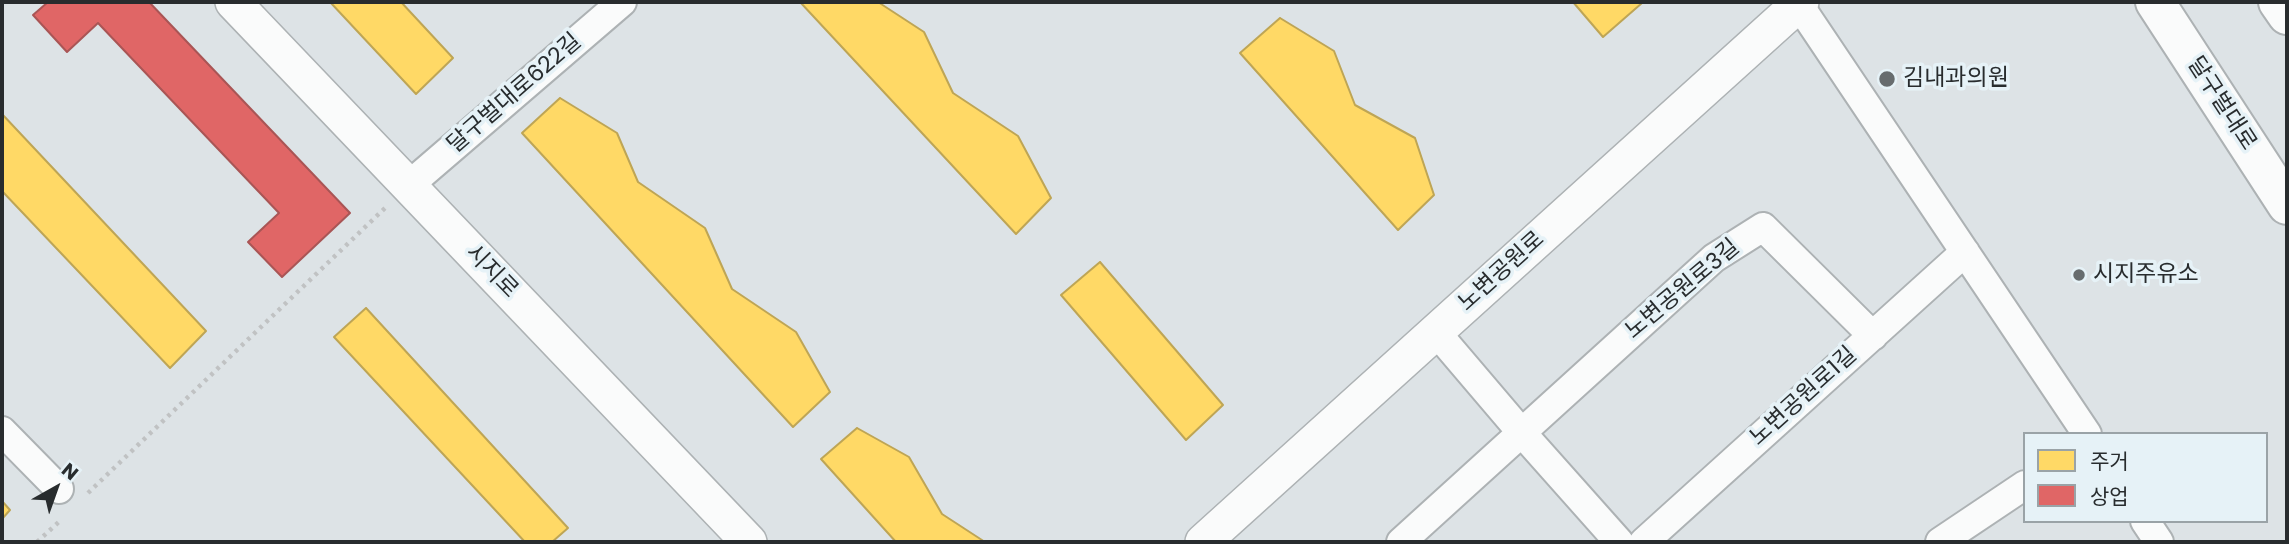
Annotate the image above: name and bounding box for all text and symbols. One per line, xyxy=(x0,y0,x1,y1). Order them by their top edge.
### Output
street label: 달구벌대로622길 xyxy=(443,28,587,160)
street label: 달구벌대로 xyxy=(2181,52,2261,156)
place label: 김내과의원 xyxy=(1903,65,2009,93)
marker: 김내과의원 xyxy=(1877,69,1897,89)
street label: 노변공원로 xyxy=(1453,226,1551,318)
street label: 노변공원로3길 xyxy=(1620,234,1746,346)
street label: 시지로 xyxy=(459,240,523,304)
place label: 시지주유소 xyxy=(2093,261,2199,289)
marker: 시지주유소 xyxy=(2071,267,2087,283)
street label: 노변공원로1길 xyxy=(1745,342,1863,452)
legend xyxy=(2023,432,2268,523)
text: 주거 xyxy=(2090,447,2129,476)
north arrow xyxy=(21,453,91,523)
text: N xyxy=(56,457,84,486)
text: 상업 xyxy=(2090,482,2129,511)

